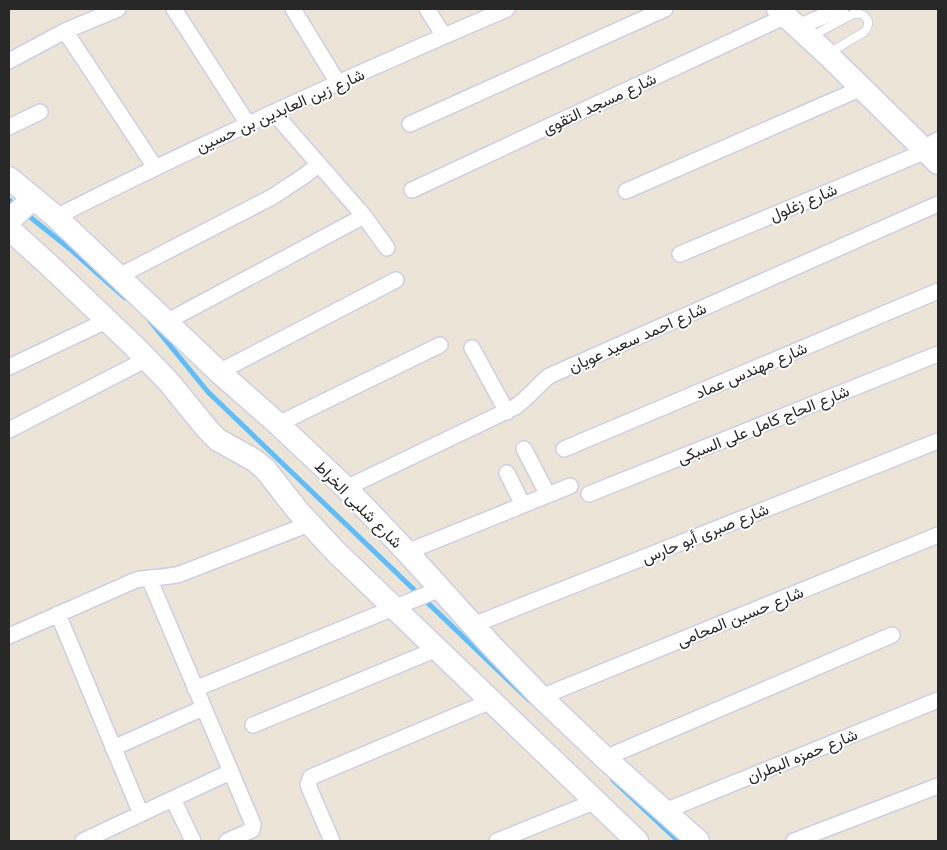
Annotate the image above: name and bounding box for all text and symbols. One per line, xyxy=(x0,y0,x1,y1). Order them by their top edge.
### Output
street label: شارع زين العابدين بن حسين xyxy=(193,64,368,158)
street label: شارع مسجد التقوى xyxy=(539,68,660,140)
street label: شارع زغلول xyxy=(766,179,841,227)
street label: شارع احمد سعيد عويان xyxy=(565,298,710,378)
street label: شارع مهندس عماد xyxy=(692,337,811,404)
street label: شارع الحاج كامل على السبكى xyxy=(674,380,853,470)
street label: شارع شلبى الخراط xyxy=(310,456,407,553)
street label: شارع صبرى أبو حارس xyxy=(639,498,772,569)
street label: شارع حسين المحامى xyxy=(674,581,807,652)
street label: شارع حمزه البطران xyxy=(744,724,861,788)

